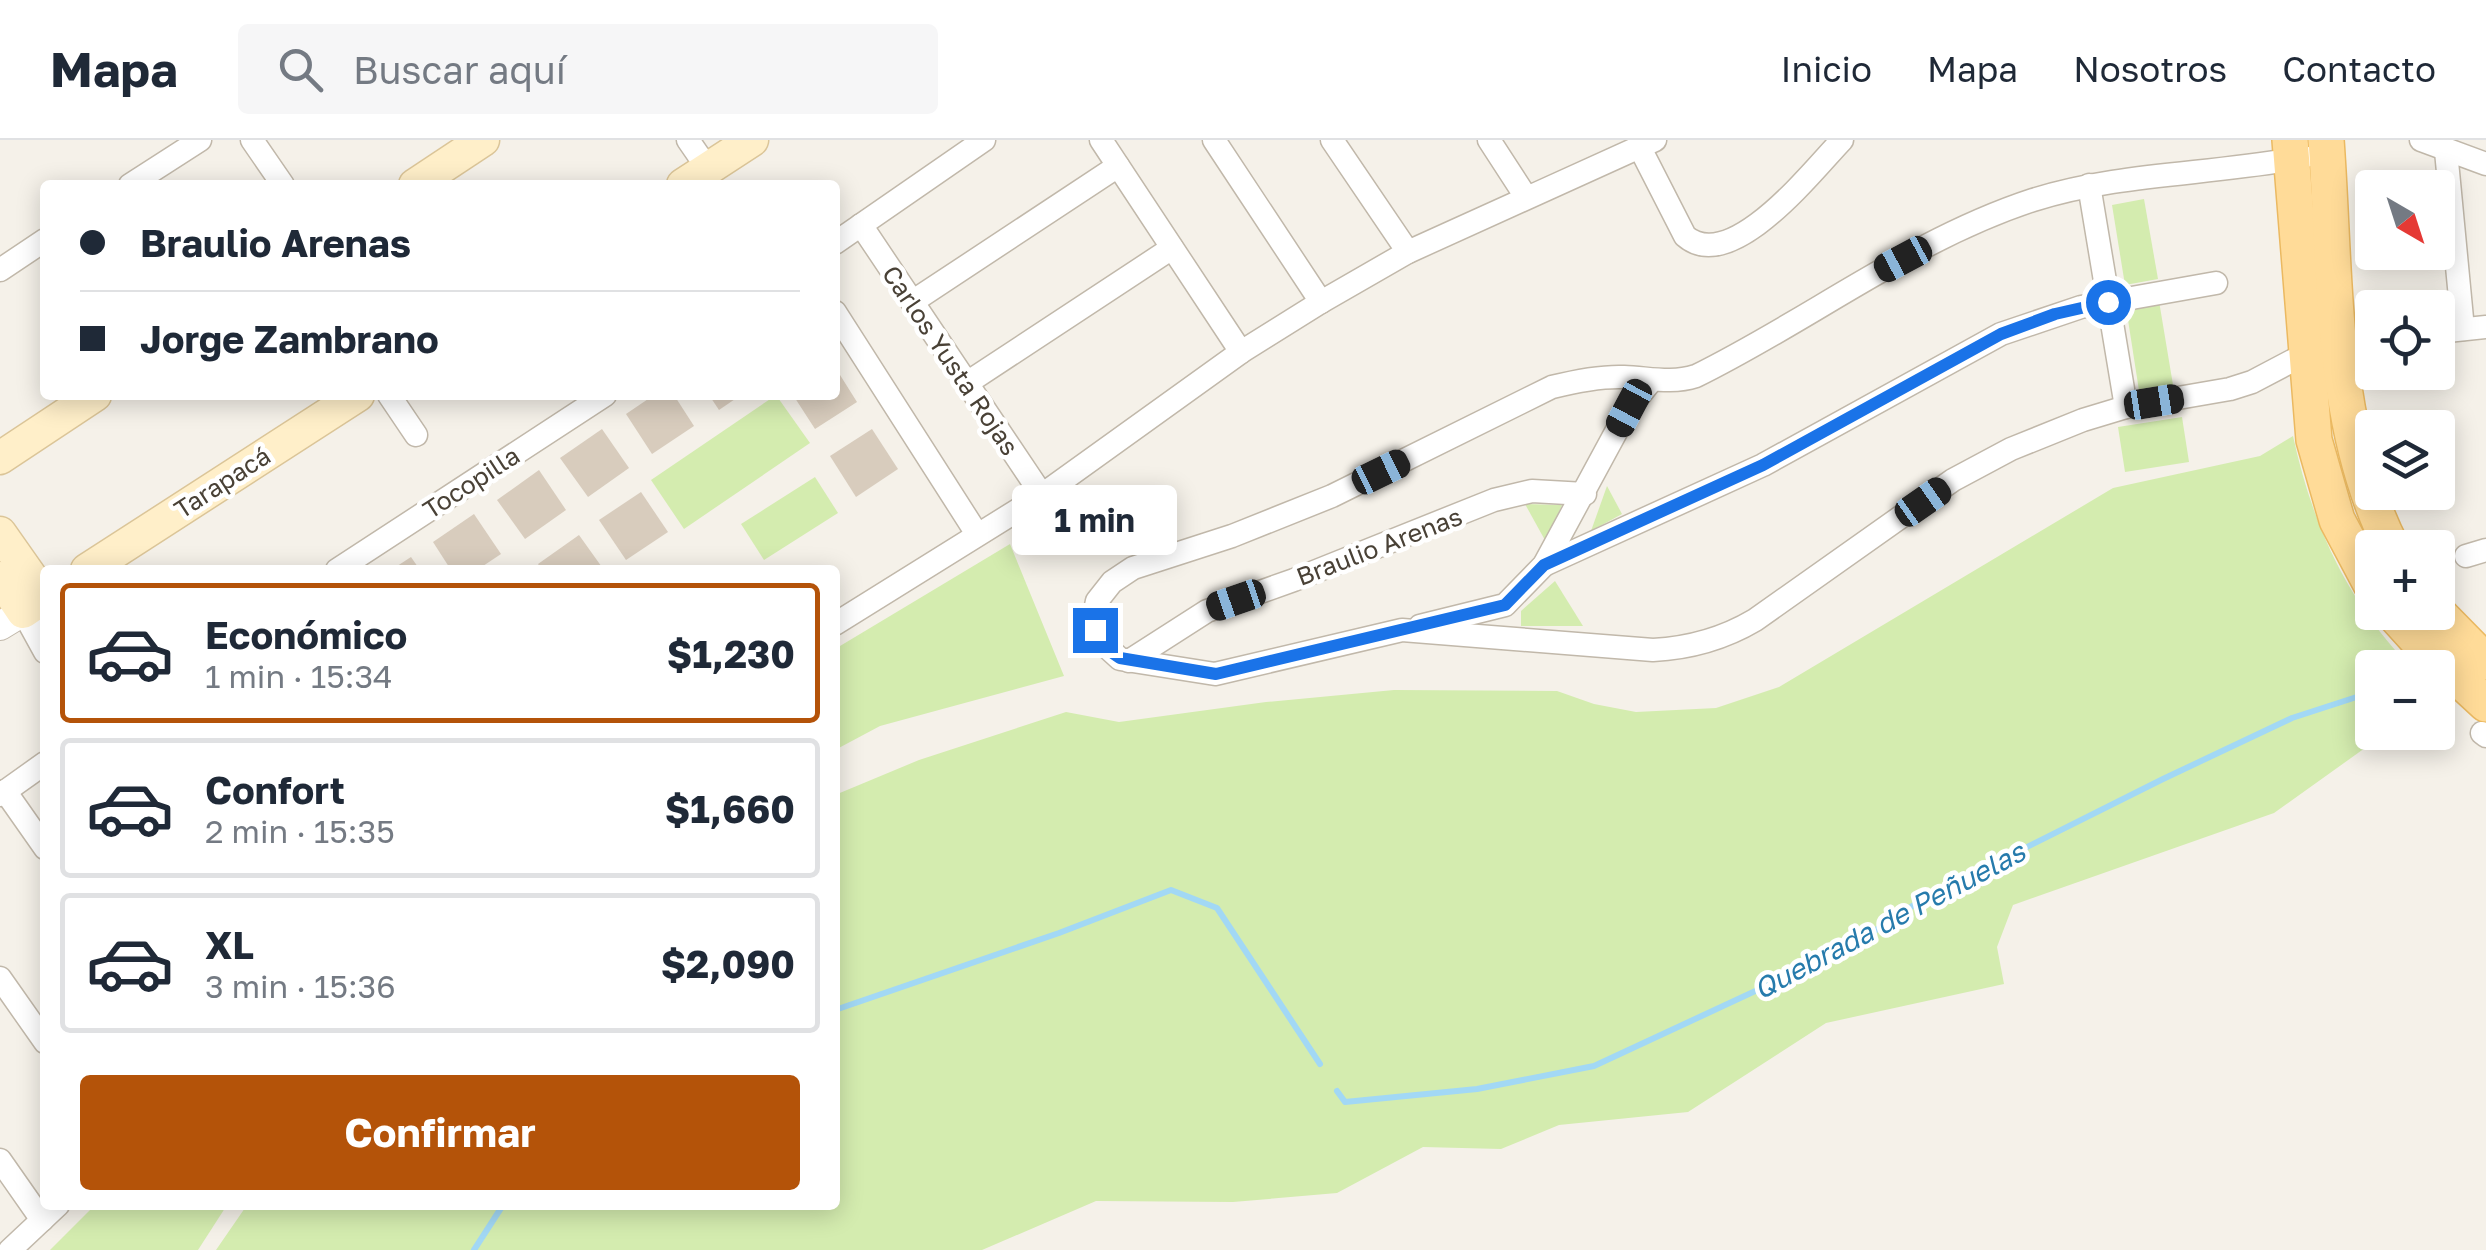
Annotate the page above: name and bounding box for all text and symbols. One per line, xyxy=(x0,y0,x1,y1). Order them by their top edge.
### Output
search box xyxy=(238,24,938,114)
text: Mapa xyxy=(50,40,178,98)
icon: search xyxy=(273,42,328,97)
text: Buscar aquí xyxy=(353,47,566,92)
text: Inicio xyxy=(1781,48,1872,90)
text: Mapa xyxy=(1927,48,2018,90)
text: Nosotros xyxy=(2073,48,2227,90)
text: Contacto xyxy=(2282,48,2436,90)
north arrow xyxy=(2355,170,2455,270)
map controls xyxy=(2355,170,2455,750)
text: Braulio Arenas xyxy=(140,220,411,265)
car xyxy=(1869,232,1937,286)
street label: Carlos Yusta Rojas xyxy=(876,259,1026,461)
route start xyxy=(2086,280,2131,325)
button: locate xyxy=(2355,290,2455,390)
text: Jorge Zambrano xyxy=(140,316,439,361)
car xyxy=(1602,374,1656,442)
car xyxy=(2122,382,2186,422)
button: layers xyxy=(2355,410,2455,510)
street label: Tocopilla xyxy=(417,439,525,525)
street label: Tarapacá xyxy=(168,440,276,524)
car xyxy=(1347,445,1415,499)
car xyxy=(1890,473,1956,531)
callout: 1 min xyxy=(1012,485,1178,555)
street label: Braulio Arenas xyxy=(1292,500,1466,592)
text: 1 min xyxy=(1054,501,1135,539)
button: + xyxy=(2355,530,2455,630)
car xyxy=(1203,576,1269,624)
icon: car xyxy=(85,608,175,698)
route end xyxy=(1073,608,1118,653)
text: Económico xyxy=(205,612,407,657)
text: $1,230 xyxy=(667,631,795,676)
button: − xyxy=(2355,650,2455,750)
text: 1 min · 15:34 xyxy=(205,657,393,695)
icon: car xyxy=(85,763,175,853)
text: Confort xyxy=(205,767,345,812)
text: $1,660 xyxy=(665,786,795,831)
text: 2 min · 15:35 xyxy=(205,812,395,850)
water label: Quebrada de Peñuelas xyxy=(1748,834,2031,1006)
icon: car xyxy=(85,918,175,1008)
text: XL xyxy=(205,922,254,967)
text: $2,090 xyxy=(661,941,795,986)
text: 3 min · 15:36 xyxy=(205,967,396,1005)
button: Confirmar xyxy=(80,1075,800,1190)

